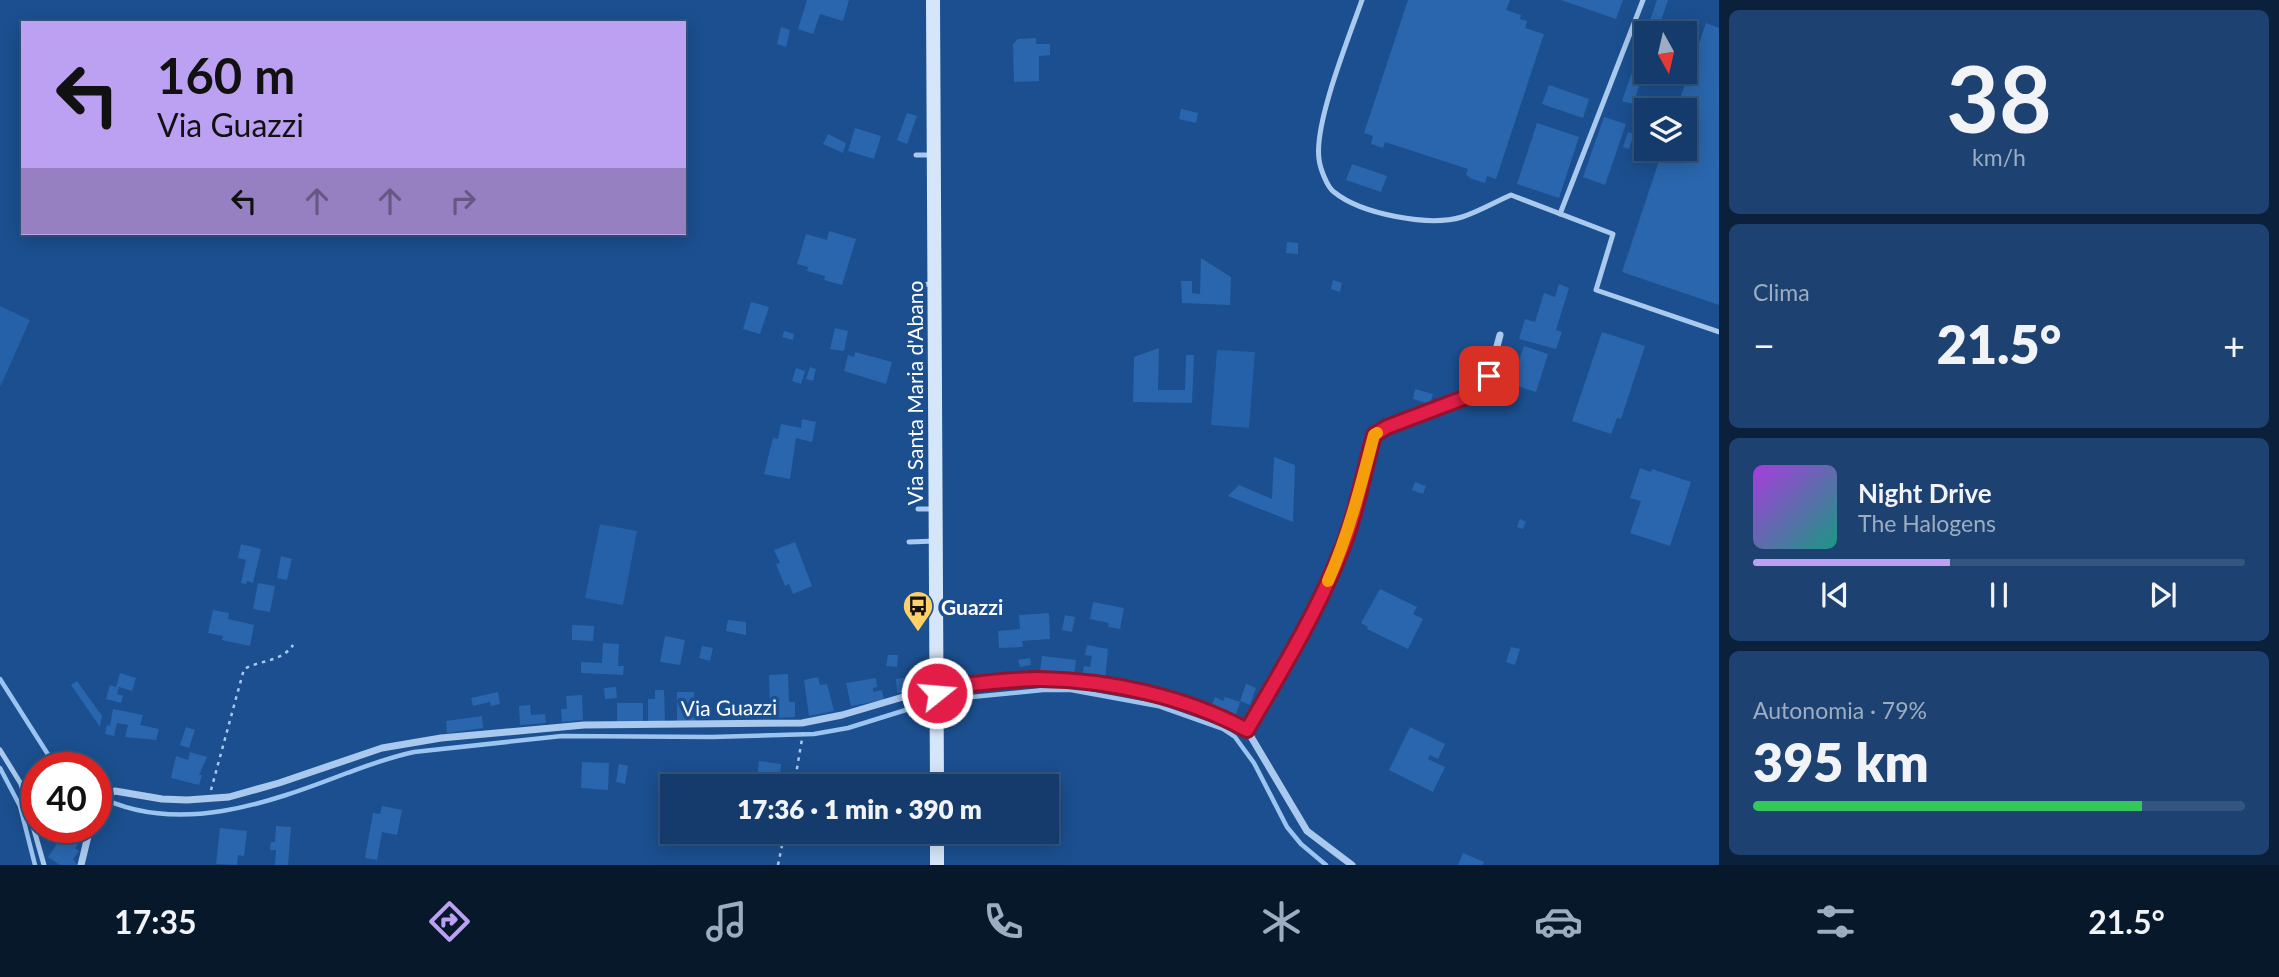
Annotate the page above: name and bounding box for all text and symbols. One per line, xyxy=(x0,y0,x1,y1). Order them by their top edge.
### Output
north arrow xyxy=(1634,21,1698,84)
map controls xyxy=(1634,21,1697,161)
text: 38 xyxy=(1946,43,2052,152)
text: 160 m xyxy=(157,46,295,104)
icon: left xyxy=(42,49,133,140)
button: layers xyxy=(1634,98,1697,161)
text: Via Guazzi xyxy=(157,105,304,144)
text: km/h xyxy=(1972,143,2026,171)
icon: left xyxy=(225,182,263,220)
icon: ahead xyxy=(298,182,336,220)
icon: ahead xyxy=(371,182,409,220)
icon: right xyxy=(444,182,482,220)
text: Clima xyxy=(1753,278,1810,306)
street label: Via Santa Maria d'Abano xyxy=(902,281,927,505)
text: 21.5° xyxy=(1937,313,2061,375)
text: − xyxy=(1753,322,1775,368)
text: + xyxy=(2223,322,2245,368)
pin xyxy=(1459,346,1519,406)
icon: arrive xyxy=(1470,357,1508,395)
text: Night Drive xyxy=(1858,477,1992,509)
text: The Halogens xyxy=(1858,509,1996,537)
icon: previous xyxy=(1816,576,1854,614)
icon: pause xyxy=(1980,576,2018,614)
icon: next xyxy=(2144,576,2182,614)
bus stop icon: Guazzi xyxy=(901,589,935,633)
place label: Guazzi xyxy=(941,594,1003,619)
position arrow xyxy=(900,656,974,730)
street label: Via Guazzi xyxy=(681,694,777,720)
text: Autonomia · 79% xyxy=(1753,696,1927,724)
text: 395 km xyxy=(1753,731,1929,793)
speed limit sign: 40 xyxy=(21,752,112,843)
text: 17:36 · 1 min · 390 m xyxy=(737,793,982,825)
icon: directions xyxy=(425,897,474,946)
icon: music xyxy=(702,897,751,946)
icon: phone xyxy=(979,897,1028,946)
icon: climate xyxy=(1257,897,1306,946)
icon: car xyxy=(1534,897,1583,946)
icon: filters xyxy=(1811,897,1860,946)
text: 17:35 xyxy=(114,902,197,941)
text: 21.5° xyxy=(2088,902,2165,941)

